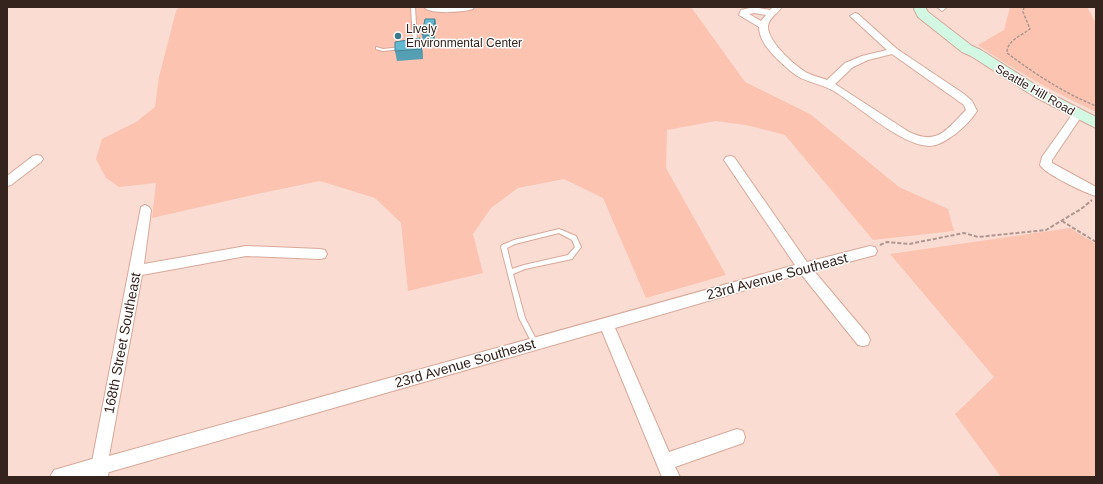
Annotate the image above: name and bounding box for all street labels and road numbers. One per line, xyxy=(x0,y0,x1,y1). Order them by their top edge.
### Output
street label: Seattle Hill Road xyxy=(993,62,1077,118)
street label: 23rd Avenue Southeast xyxy=(705,249,849,303)
street label: 168th Street Southeast xyxy=(100,271,144,415)
street label: 23rd Avenue Southeast xyxy=(393,335,537,391)

